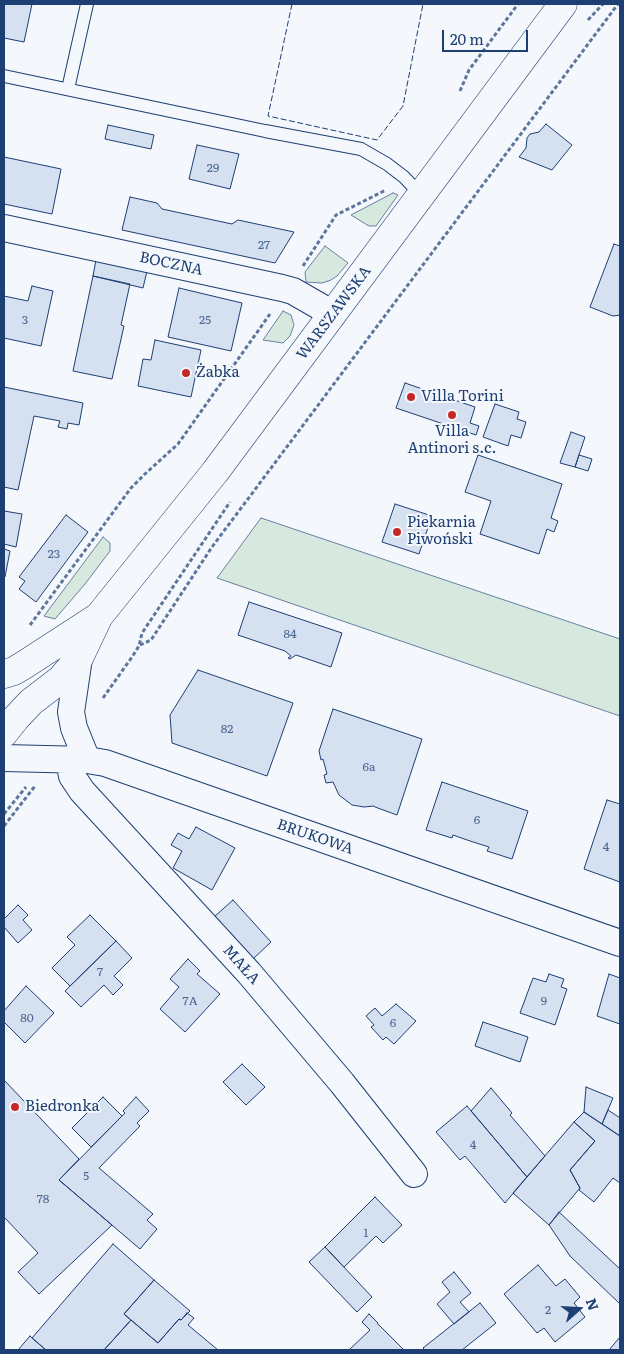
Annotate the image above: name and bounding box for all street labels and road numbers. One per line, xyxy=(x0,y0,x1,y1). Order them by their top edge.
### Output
street label: BOCZNA xyxy=(138,249,204,279)
street label: WARSZAWSKA xyxy=(293,263,375,363)
street label: BRUKOWA xyxy=(274,816,356,858)
street label: MAŁA xyxy=(219,942,263,988)

